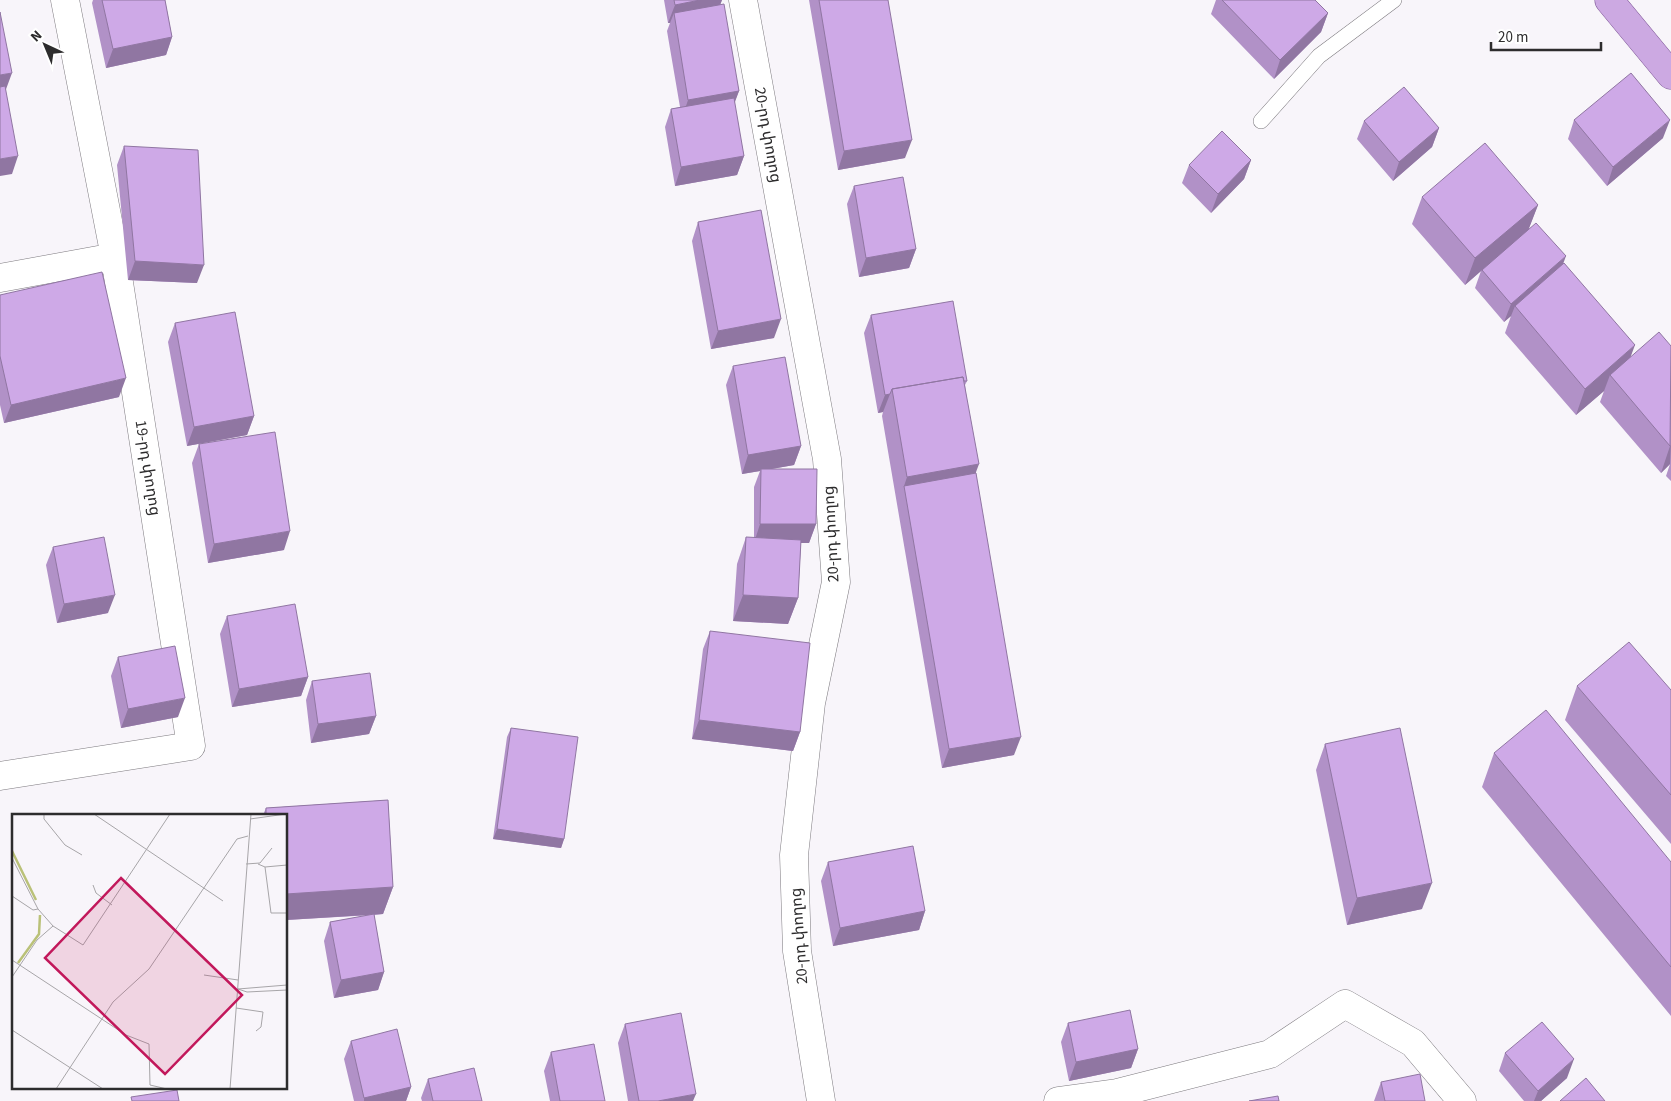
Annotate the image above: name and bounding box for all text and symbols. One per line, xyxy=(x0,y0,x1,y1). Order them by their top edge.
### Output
north arrow xyxy=(20,20,70,70)
scale bar xyxy=(1491,20,1601,52)
text: N xyxy=(26,26,47,47)
text: 20 m xyxy=(1498,27,1528,48)
street label: 20-րդ փողոց xyxy=(749,85,787,185)
street label: 19-րդ փողոց xyxy=(130,419,166,517)
street label: 20-րդ փողոց xyxy=(817,485,845,583)
inset map xyxy=(12,814,288,1088)
street label: 20-րդ փողոց xyxy=(785,887,813,985)

